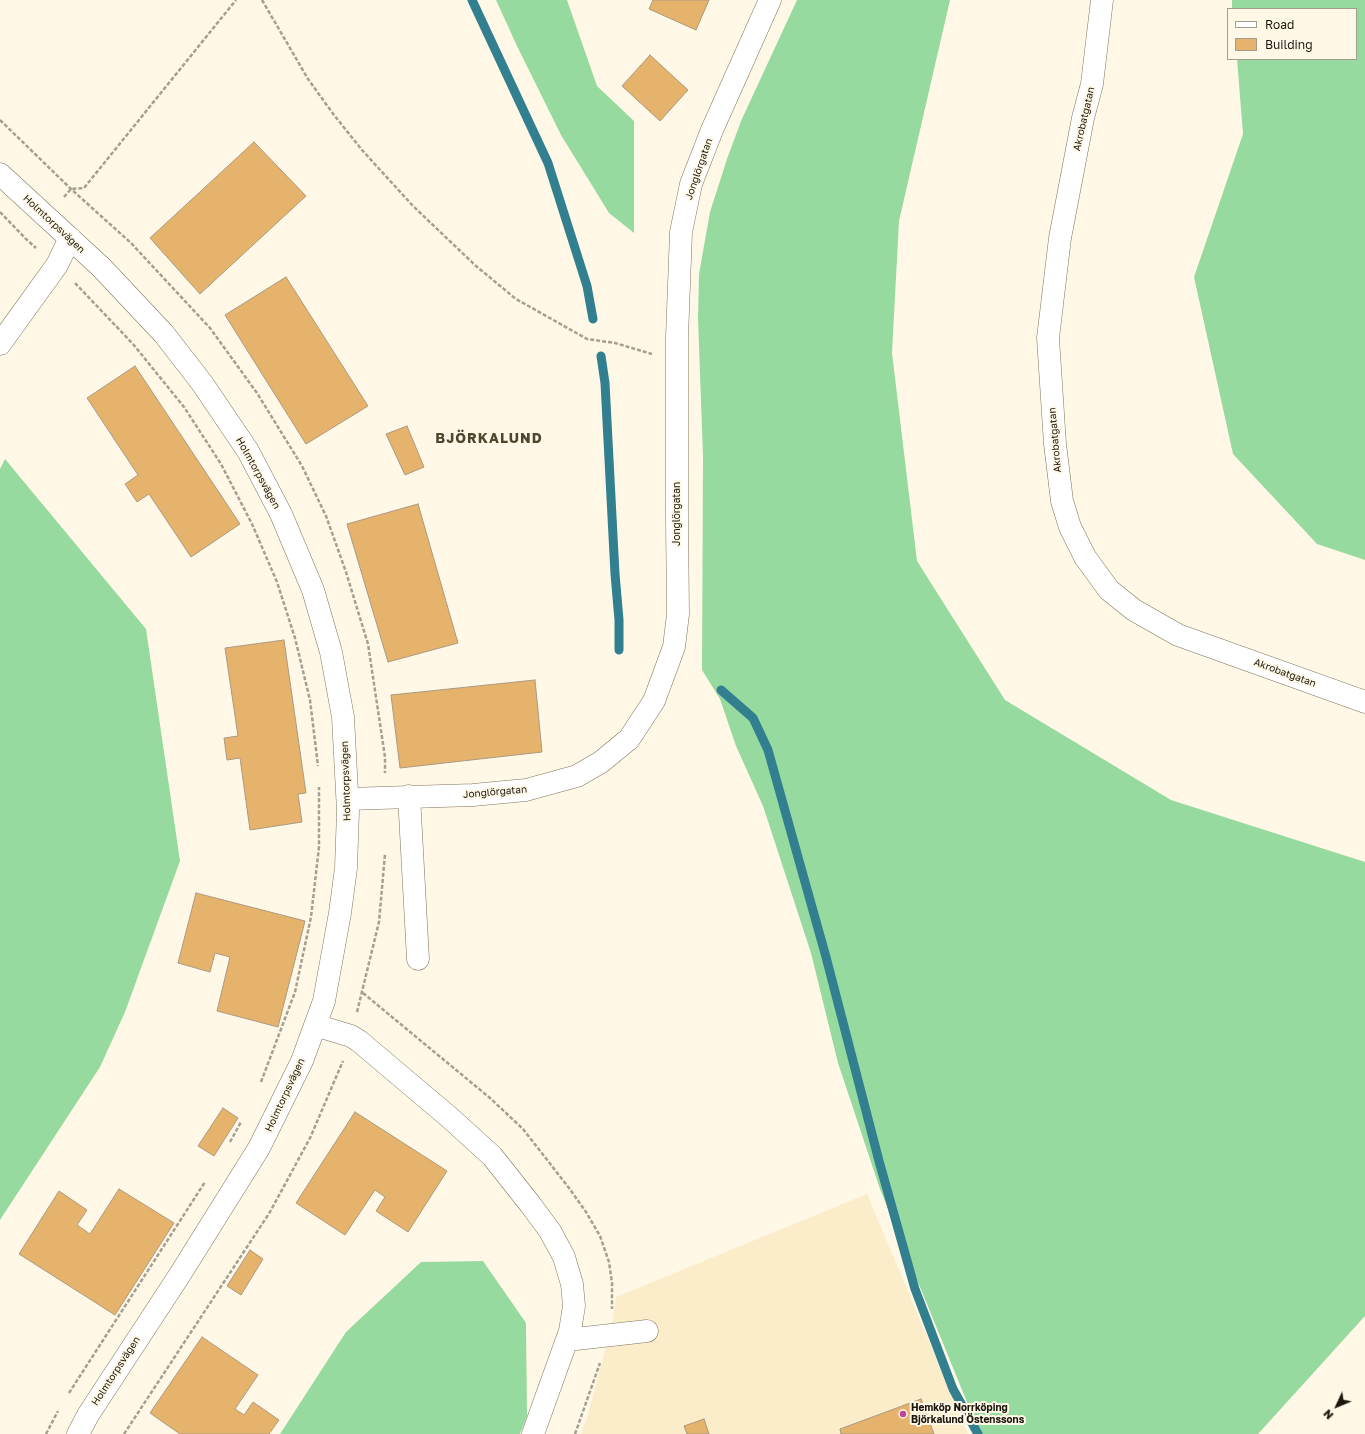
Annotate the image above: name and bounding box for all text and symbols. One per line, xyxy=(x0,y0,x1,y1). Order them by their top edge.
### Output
legend xyxy=(1227,8,1357,60)
text: Road xyxy=(1265,17,1294,32)
text: Building xyxy=(1265,37,1313,52)
street label: Akrobatgatan xyxy=(1071,86,1097,152)
street label: Jonglörgatan xyxy=(683,137,715,201)
street label: Holmtorpsvägen xyxy=(21,192,87,256)
street label: Akrobatgatan xyxy=(1046,407,1064,473)
district label: BJÖRKALUND xyxy=(435,431,543,447)
street label: Holmtorpsvägen xyxy=(233,435,283,511)
street label: Jonglörgatan xyxy=(671,482,683,546)
street label: Akrobatgatan xyxy=(1252,656,1318,690)
street label: Holmtorpsvägen xyxy=(339,741,353,821)
street label: Jonglörgatan xyxy=(462,783,528,801)
street label: Holmtorpsvägen xyxy=(263,1056,307,1134)
street label: Holmtorpsvägen xyxy=(89,1334,143,1408)
north arrow xyxy=(1317,1386,1357,1426)
place label: Hemköp Norrköping Björkalund Östenssons xyxy=(911,1402,1024,1426)
text: N xyxy=(1320,1407,1336,1422)
marker: Hemköp Norrköping Björkalund Östenssons xyxy=(898,1409,908,1419)

